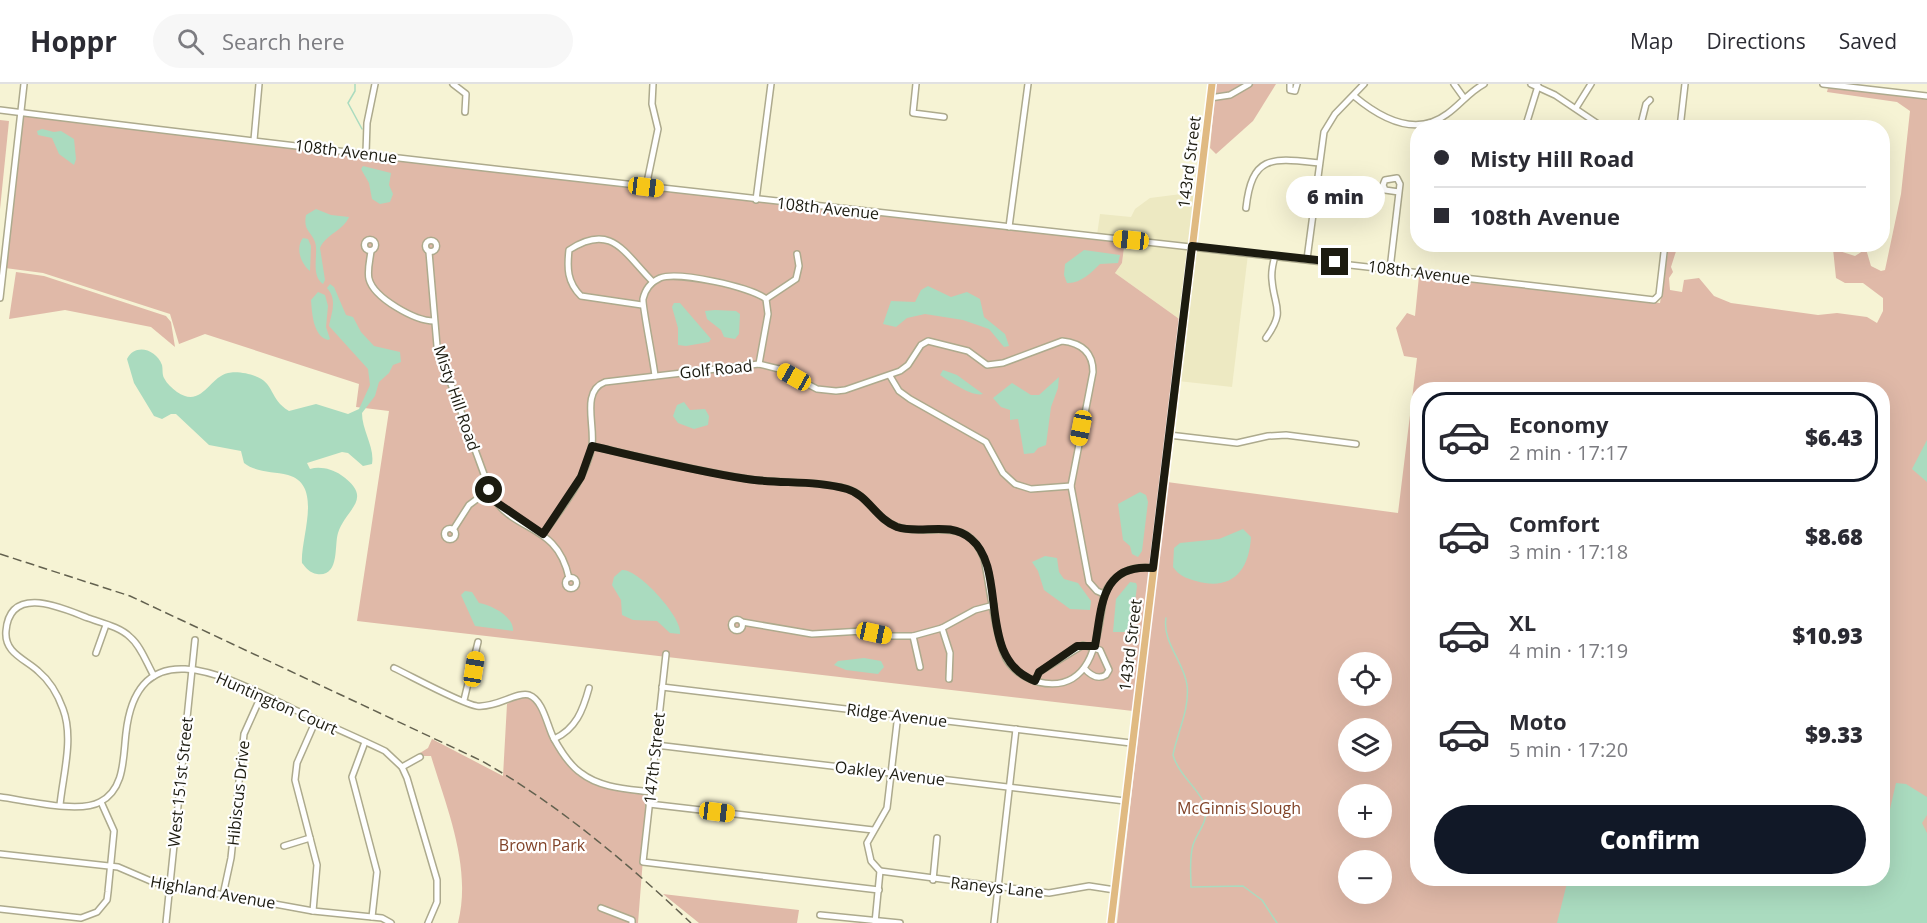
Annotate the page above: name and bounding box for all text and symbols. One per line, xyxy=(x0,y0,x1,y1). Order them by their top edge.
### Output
search box xyxy=(153,14,573,68)
text: Hoppr xyxy=(30,22,117,60)
icon: search xyxy=(174,25,207,58)
text: Search here xyxy=(222,26,345,56)
text: Map xyxy=(1630,27,1673,55)
text: Directions xyxy=(1706,27,1806,55)
text: Saved xyxy=(1839,27,1897,55)
street label: 143rd Street xyxy=(1172,114,1206,209)
street label: 108th Avenue xyxy=(294,134,398,168)
text: Misty Hill Road xyxy=(1470,143,1634,173)
callout: 6 min xyxy=(1286,175,1384,217)
car xyxy=(627,176,665,198)
text: 6 min xyxy=(1307,183,1364,210)
street label: 108th Avenue xyxy=(776,192,880,224)
text: 108th Avenue xyxy=(1470,201,1620,231)
car xyxy=(1112,229,1150,251)
route end xyxy=(1321,248,1348,275)
street label: 108th Avenue xyxy=(1367,255,1471,289)
street label: Misty Hill Road xyxy=(429,342,485,454)
street label: Golf Road xyxy=(679,354,753,384)
car xyxy=(774,360,814,394)
car xyxy=(1069,409,1093,447)
text: Economy xyxy=(1509,409,1608,439)
icon: car xyxy=(1437,410,1491,464)
text: $6.43 xyxy=(1805,422,1863,452)
text: 2 min · 17:17 xyxy=(1509,439,1628,466)
route start xyxy=(475,476,502,503)
text: Comfort xyxy=(1509,508,1600,538)
icon: car xyxy=(1437,509,1491,563)
text: $8.68 xyxy=(1805,521,1863,551)
text: 3 min · 17:18 xyxy=(1509,538,1628,565)
street label: 143rd Street xyxy=(1113,597,1147,692)
text: XL xyxy=(1509,607,1536,637)
icon: car xyxy=(1437,608,1491,662)
car xyxy=(855,620,893,646)
text: $10.93 xyxy=(1792,620,1863,650)
text: 4 min · 17:19 xyxy=(1509,637,1628,664)
car xyxy=(462,650,486,688)
map controls xyxy=(1338,652,1392,904)
button: locate xyxy=(1338,652,1392,706)
street label: Huntington Court xyxy=(213,666,341,740)
street label: Ridge Avenue xyxy=(845,698,949,732)
text: Moto xyxy=(1509,706,1567,736)
icon: car xyxy=(1437,707,1491,761)
street label: 147th Street xyxy=(638,711,670,805)
street label: West 151st Street xyxy=(162,715,198,848)
button: layers xyxy=(1338,718,1392,772)
text: $9.33 xyxy=(1805,719,1863,749)
text: 5 min · 17:20 xyxy=(1509,736,1628,763)
street label: Hibiscus Drive xyxy=(222,739,254,847)
street label: Oakley Avenue xyxy=(834,755,946,791)
button: + xyxy=(1338,784,1392,838)
park label: McGinnis Slough xyxy=(1177,797,1301,819)
car xyxy=(698,801,736,823)
button: Confirm xyxy=(1434,805,1866,874)
park label: Brown Park xyxy=(499,834,586,856)
button: − xyxy=(1338,850,1392,904)
street label: Highland Avenue xyxy=(149,870,277,914)
street label: Raneys Lane xyxy=(949,871,1045,903)

